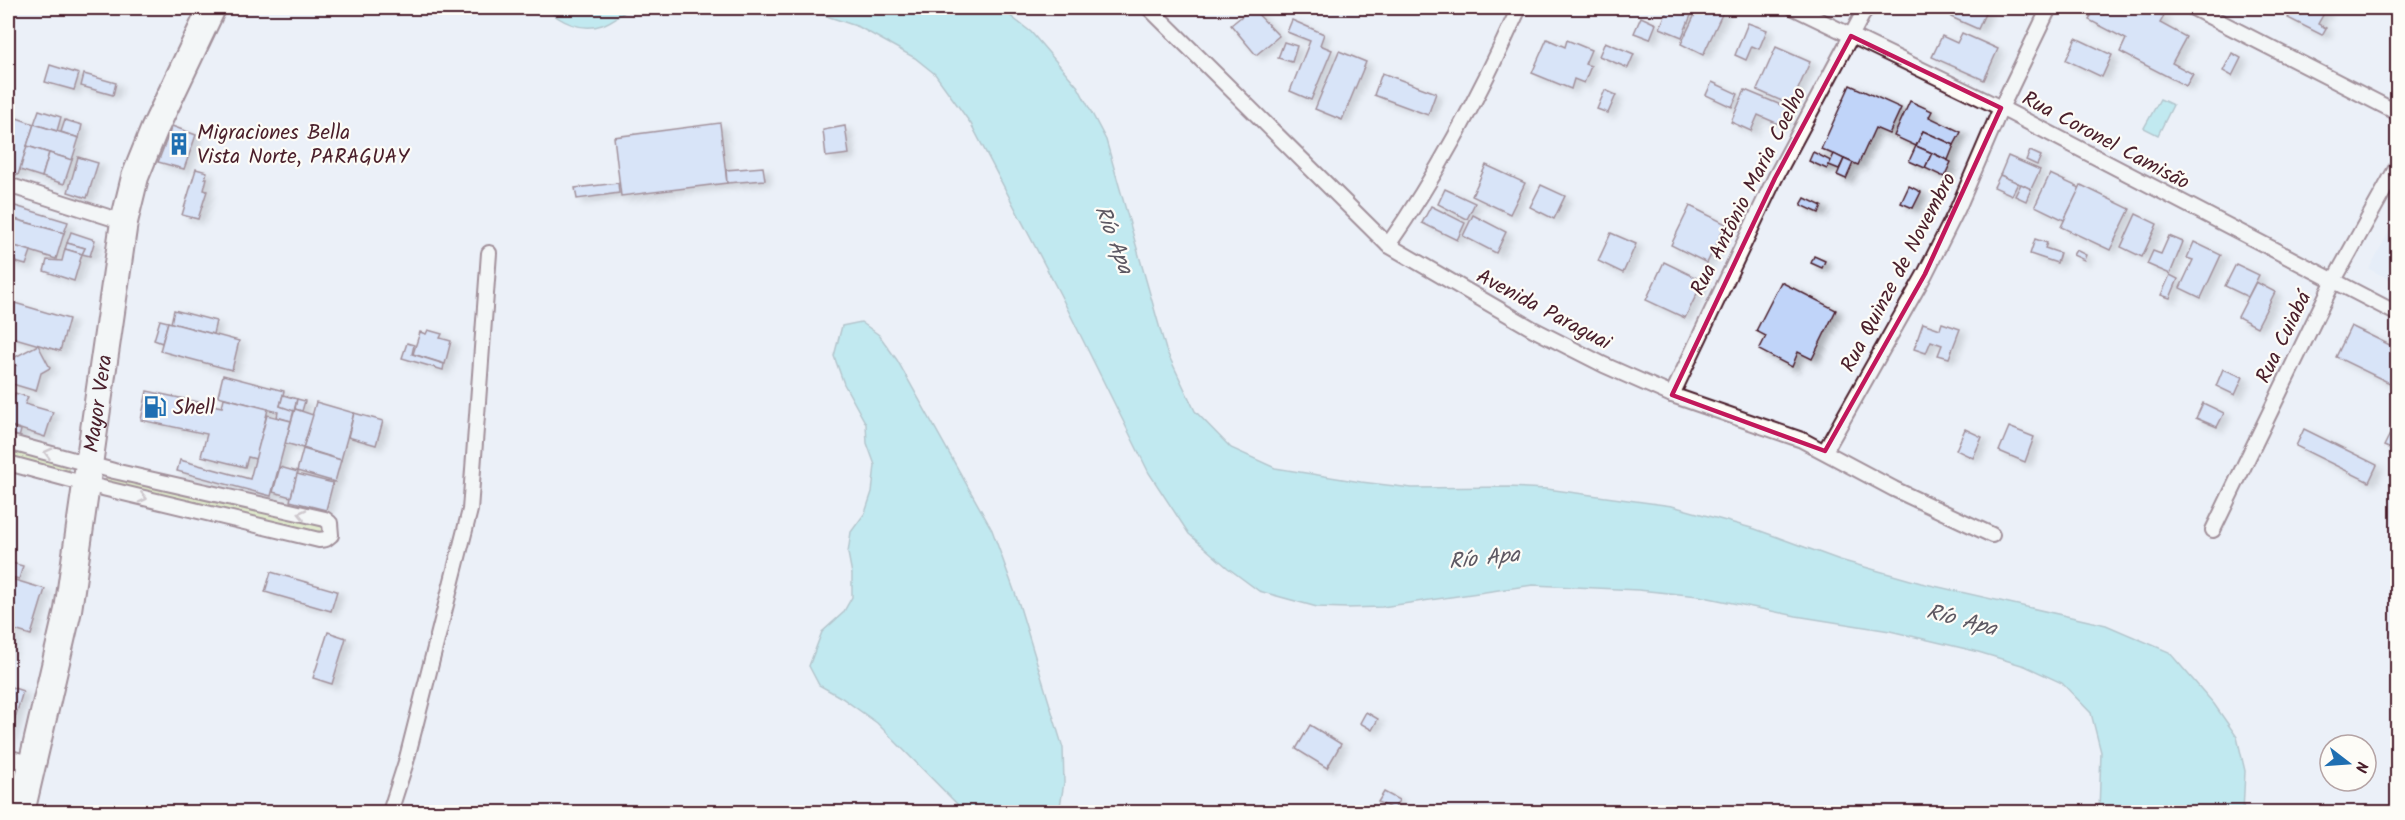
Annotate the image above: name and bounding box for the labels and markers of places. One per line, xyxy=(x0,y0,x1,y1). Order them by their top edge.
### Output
place label: Migraciones Bella Vista Norte, PARAGUAY xyxy=(197,117,410,174)
building icon: Migraciones Bella Vista Norte, PARAGUAY xyxy=(166,131,192,157)
place label: Shell xyxy=(173,392,215,425)
fuel station icon: Shell xyxy=(142,394,168,420)

